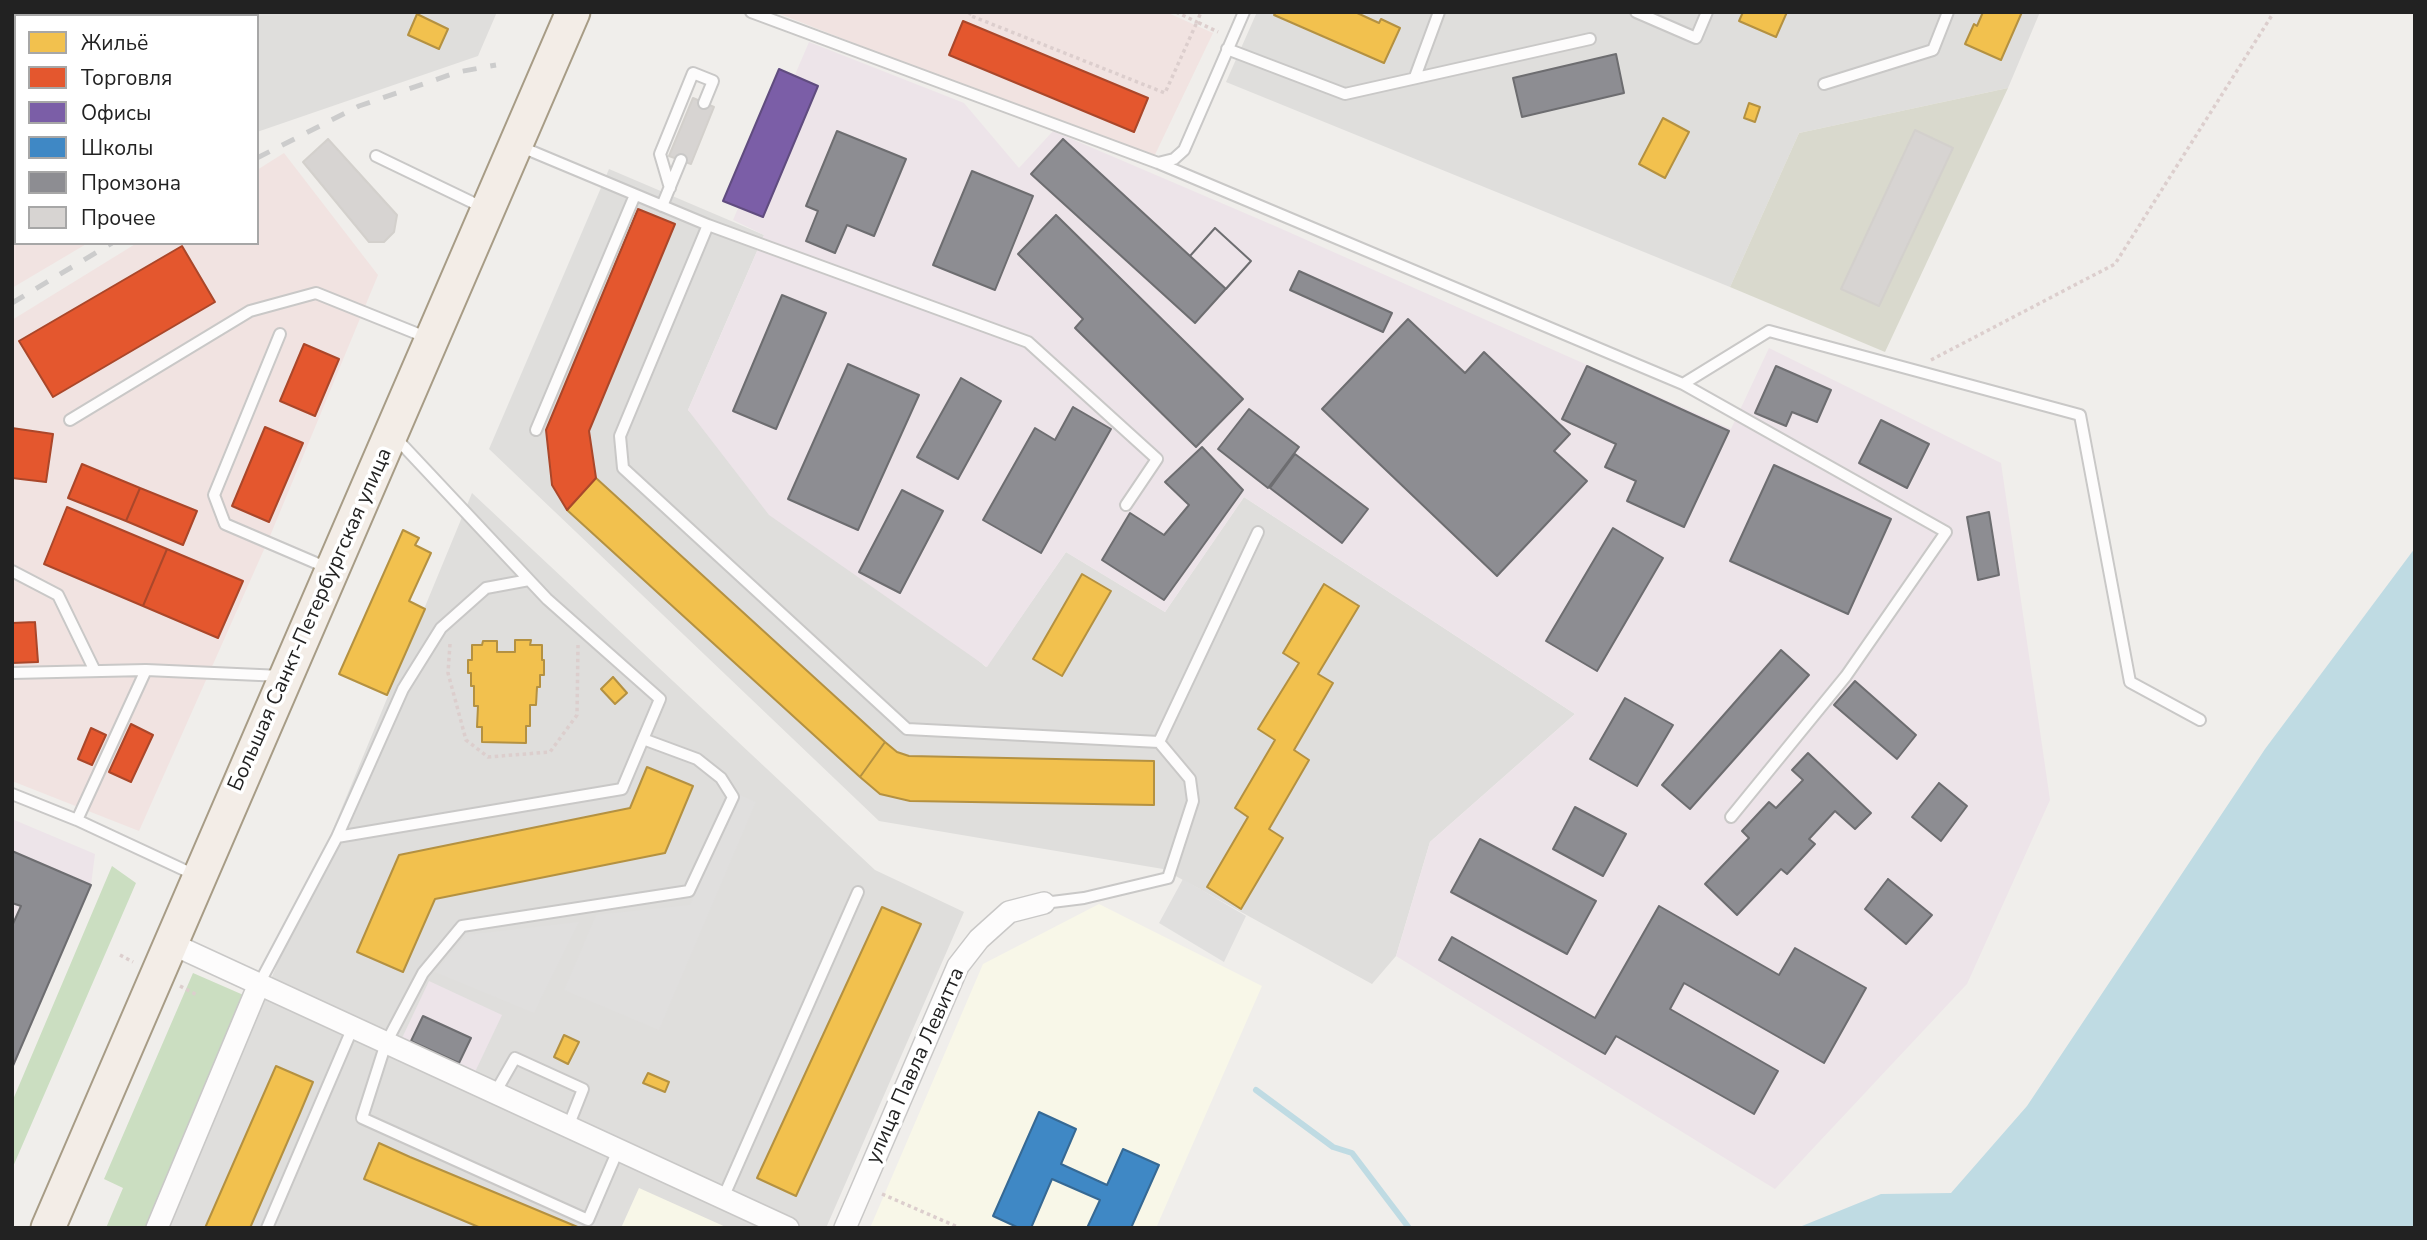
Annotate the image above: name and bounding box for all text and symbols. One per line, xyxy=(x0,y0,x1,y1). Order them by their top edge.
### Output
legend xyxy=(14,14,259,245)
text: Жильё xyxy=(81,29,148,57)
text: Торговля xyxy=(81,64,172,92)
text: Офисы xyxy=(81,99,151,127)
text: Школы xyxy=(81,134,153,162)
text: Промзона xyxy=(81,169,181,197)
text: Прочее xyxy=(81,204,156,232)
street label: Большая Санкт-Петербургская улица xyxy=(224,445,398,795)
street label: улица Павла Левитта xyxy=(861,964,971,1168)

